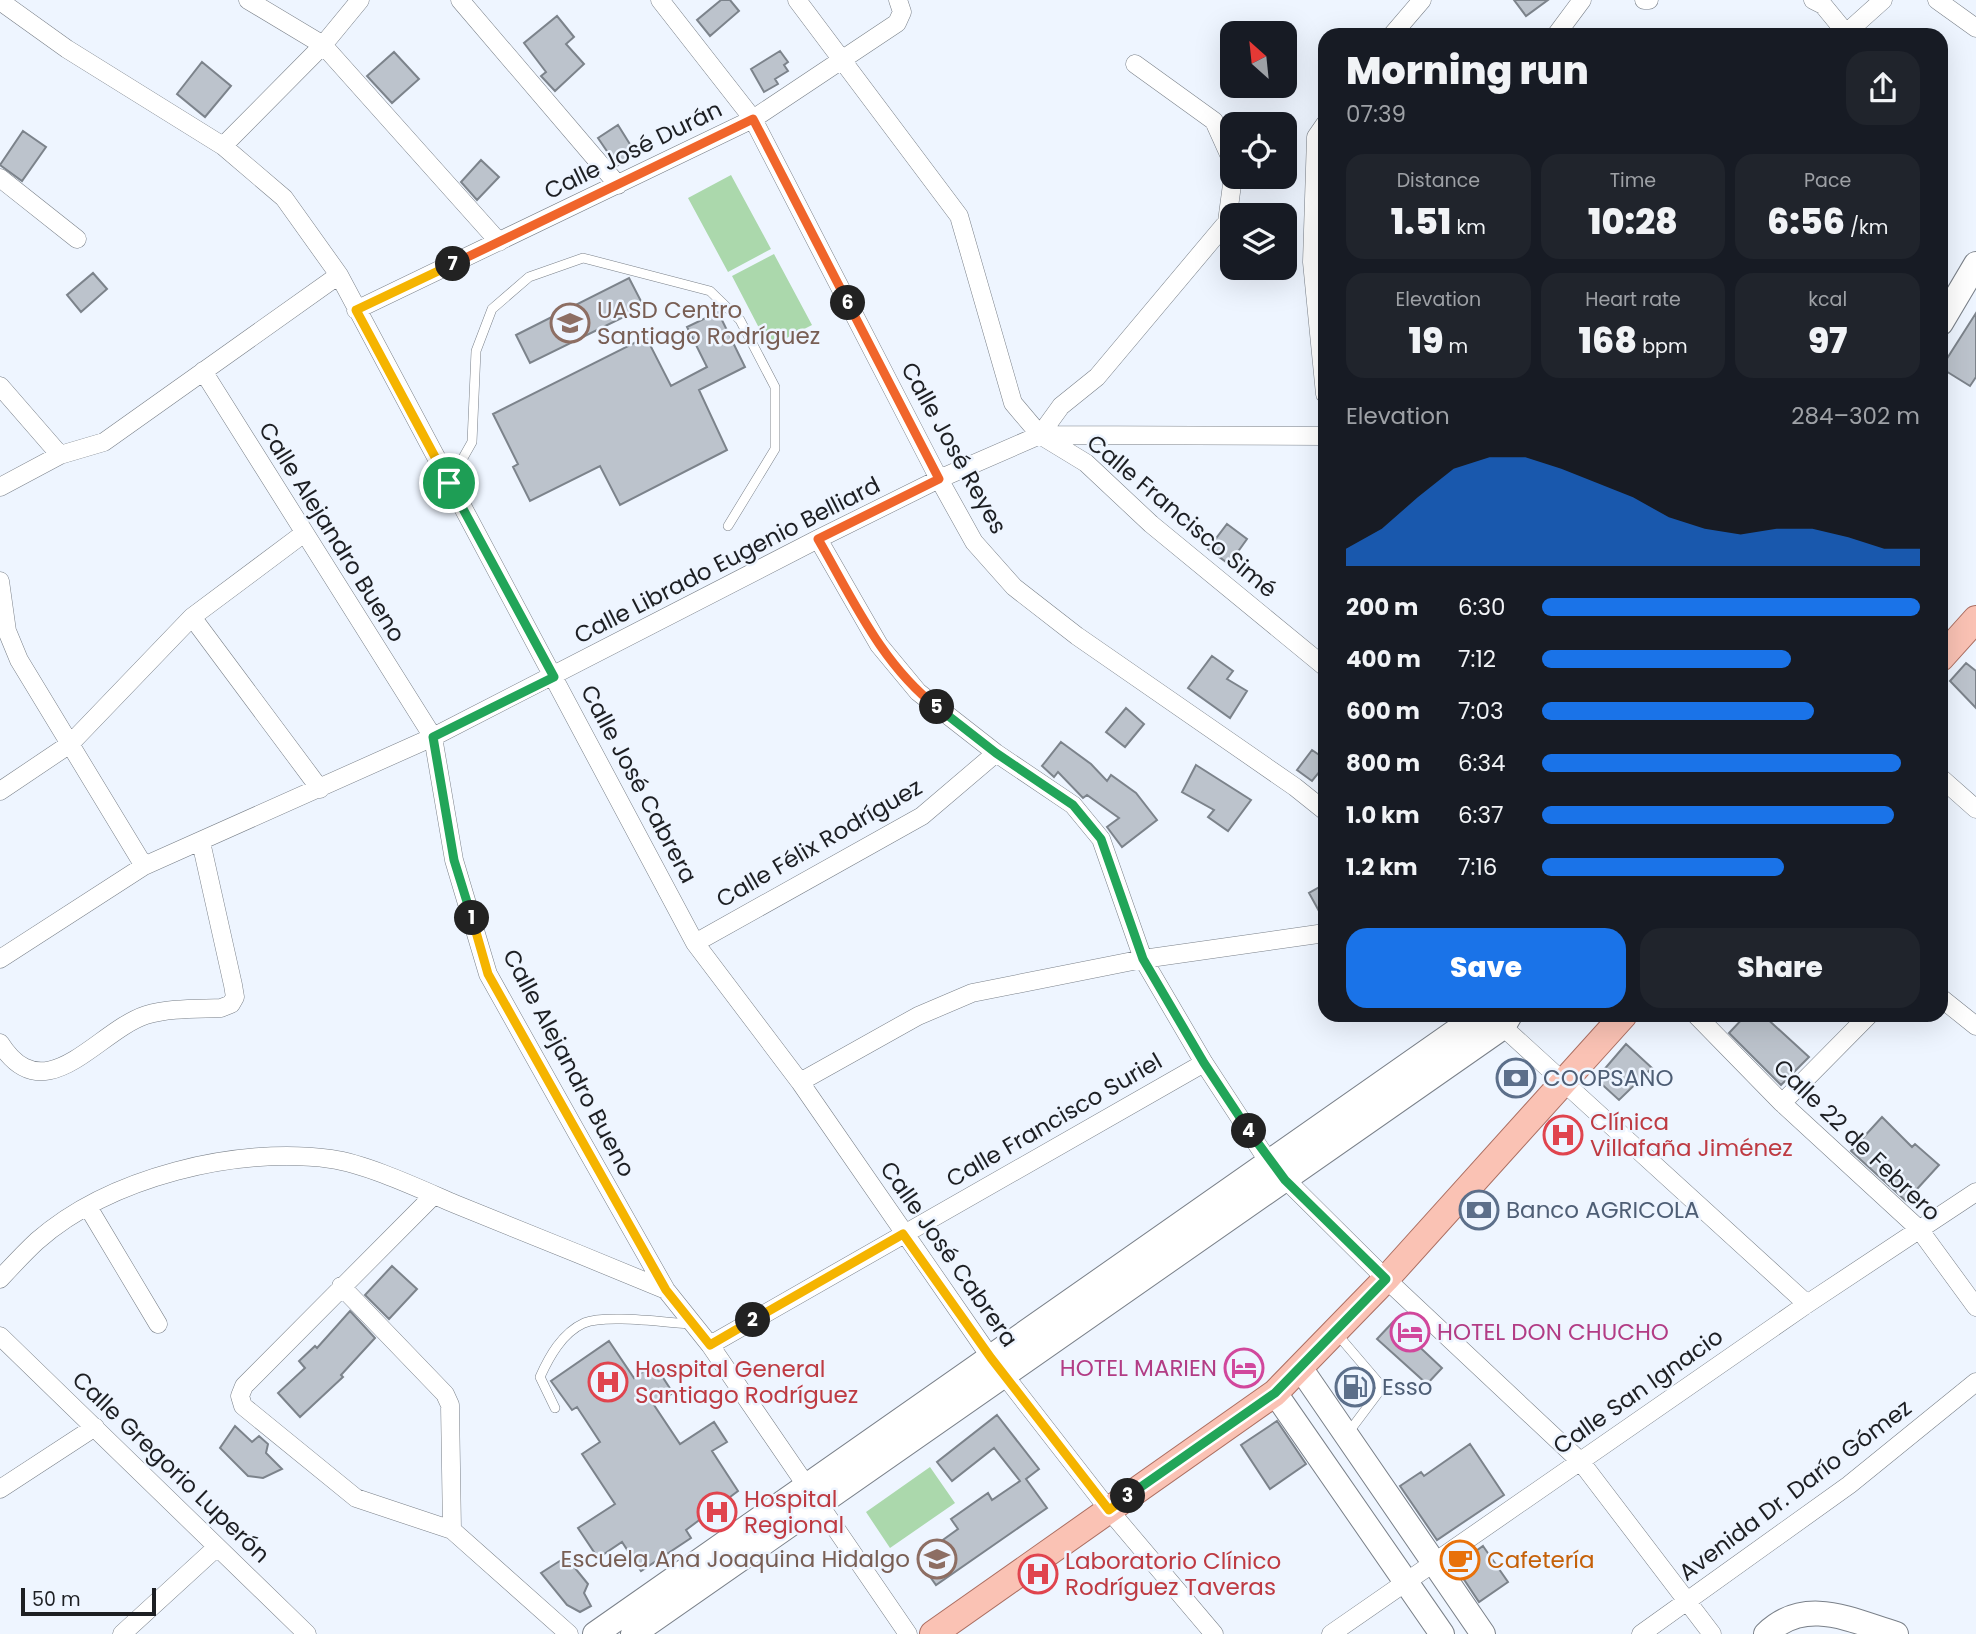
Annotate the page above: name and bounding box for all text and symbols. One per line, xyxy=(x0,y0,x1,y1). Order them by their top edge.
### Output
north arrow xyxy=(1220,21,1297,98)
map controls xyxy=(1220,21,1297,280)
text: Morning run xyxy=(1346,44,1589,97)
button: share xyxy=(1846,51,1920,125)
street label: Calle José Durán xyxy=(539,93,727,207)
text: 07:39 xyxy=(1346,98,1406,130)
button: locate xyxy=(1220,112,1297,189)
text: Distance xyxy=(1397,167,1480,194)
text: Time xyxy=(1610,167,1656,194)
text: Pace xyxy=(1804,167,1851,194)
text: 1.51 xyxy=(1391,197,1451,246)
text: 10:28 xyxy=(1588,197,1678,246)
text: 6:56 xyxy=(1767,197,1845,246)
button: layers xyxy=(1220,203,1297,280)
text: km xyxy=(1451,214,1486,241)
text: /km xyxy=(1845,214,1888,241)
pin: 7 xyxy=(435,246,470,282)
text: 7 xyxy=(447,250,458,277)
pin: 6 xyxy=(830,286,866,320)
text: Elevation xyxy=(1396,286,1481,313)
text: Heart rate xyxy=(1585,286,1681,313)
text: kcal xyxy=(1808,286,1847,313)
text: 6 xyxy=(841,289,854,316)
place label: UASD Centro Santiago Rodríguez xyxy=(597,294,820,352)
school or university icon: UASD Centro Santiago Rodríguez xyxy=(549,302,591,344)
text: 19 xyxy=(1409,316,1443,365)
text: 168 xyxy=(1579,316,1637,365)
text: 97 xyxy=(1808,316,1847,365)
text: m xyxy=(1443,333,1468,360)
text: bpm xyxy=(1637,333,1687,360)
street label: Calle José Reyes xyxy=(894,356,1014,540)
text: Elevation xyxy=(1346,400,1450,432)
text: 284–302 m xyxy=(1791,400,1920,432)
street label: Calle Alejandro Bueno xyxy=(251,416,413,648)
street label: Calle Francisco Simé xyxy=(1080,427,1284,605)
pin xyxy=(419,453,479,513)
icon: arrive xyxy=(430,464,468,502)
street label: Calle Librado Eugenio Belliard xyxy=(569,469,885,651)
text: 200 m xyxy=(1346,591,1418,623)
text: 6:30 xyxy=(1458,591,1506,623)
text: 400 m xyxy=(1346,643,1421,675)
text: 7:12 xyxy=(1458,643,1496,675)
street label: Calle José Cabrera xyxy=(573,679,705,889)
pin: 5 xyxy=(920,690,954,724)
text: 5 xyxy=(930,693,943,720)
text: 600 m xyxy=(1346,695,1420,727)
text: 7:03 xyxy=(1458,695,1503,727)
text: 800 m xyxy=(1346,747,1420,779)
text: 6:34 xyxy=(1458,747,1506,779)
street label: Calle Félix Rodríguez xyxy=(710,771,928,915)
text: 1.0 km xyxy=(1346,799,1420,831)
text: 6:37 xyxy=(1458,799,1504,831)
text: 1.2 km xyxy=(1346,851,1418,883)
text: 7:16 xyxy=(1458,851,1497,883)
pin: 1 xyxy=(454,900,490,936)
text: 1 xyxy=(468,904,475,931)
button: Save xyxy=(1346,928,1626,1008)
button: Share xyxy=(1640,928,1920,1008)
street label: Calle Alejandro Bueno xyxy=(495,943,643,1183)
street label: Calle Francisco Suriel xyxy=(940,1045,1168,1195)
street label: Calle 22 de Febrero xyxy=(1766,1052,1948,1228)
bank icon: COOPSANO xyxy=(1495,1057,1537,1099)
place label: COOPSANO xyxy=(1543,1062,1673,1094)
place label: Clínica Villafaña Jiménez xyxy=(1590,1106,1793,1164)
pin: 4 xyxy=(1232,1114,1266,1148)
hospital icon: Clínica Villafaña Jiménez xyxy=(1542,1114,1584,1156)
text: 4 xyxy=(1242,1117,1255,1144)
street label: Calle José Cabrera xyxy=(873,1155,1025,1353)
bank icon: Banco AGRICOLA xyxy=(1458,1189,1500,1231)
place label: Banco AGRICOLA xyxy=(1506,1194,1700,1226)
pin: 2 xyxy=(736,1302,770,1338)
text: 2 xyxy=(747,1306,758,1333)
hotel icon: HOTEL DON CHUCHO xyxy=(1389,1311,1431,1353)
place label: HOTEL DON CHUCHO xyxy=(1437,1316,1669,1348)
street label: Calle San Ignacio xyxy=(1547,1320,1729,1462)
hotel icon: HOTEL MARIEN xyxy=(1223,1347,1265,1389)
place label: HOTEL MARIEN xyxy=(1060,1352,1217,1384)
place label: Hospital General Santiago Rodríguez xyxy=(635,1353,858,1411)
hospital icon: Hospital General Santiago Rodríguez xyxy=(587,1361,629,1403)
street label: Calle Gregorio Luperón xyxy=(65,1364,277,1570)
fuel station icon: Esso xyxy=(1334,1366,1376,1408)
place label: Esso xyxy=(1382,1371,1433,1403)
street label: Avenida Dr. Darío Gómez xyxy=(1672,1392,1918,1588)
pin: 3 xyxy=(1110,1478,1146,1514)
text: 3 xyxy=(1122,1482,1133,1509)
place label: Hospital Regional xyxy=(744,1483,844,1541)
hospital icon: Hospital Regional xyxy=(696,1491,738,1533)
school or university icon: Escuela Ana Joaquina Hidalgo xyxy=(916,1538,958,1580)
cafe icon: Cafetería xyxy=(1439,1539,1481,1581)
place label: Escuela Ana Joaquina Hidalgo xyxy=(561,1543,910,1575)
place label: Cafetería xyxy=(1487,1544,1595,1576)
place label: Laboratorio Clínico Rodríguez Taveras xyxy=(1065,1545,1281,1603)
hospital icon: Laboratorio Clínico Rodríguez Taveras xyxy=(1017,1553,1059,1595)
scale bar xyxy=(21,1585,156,1617)
text: 50 m xyxy=(32,1586,81,1613)

